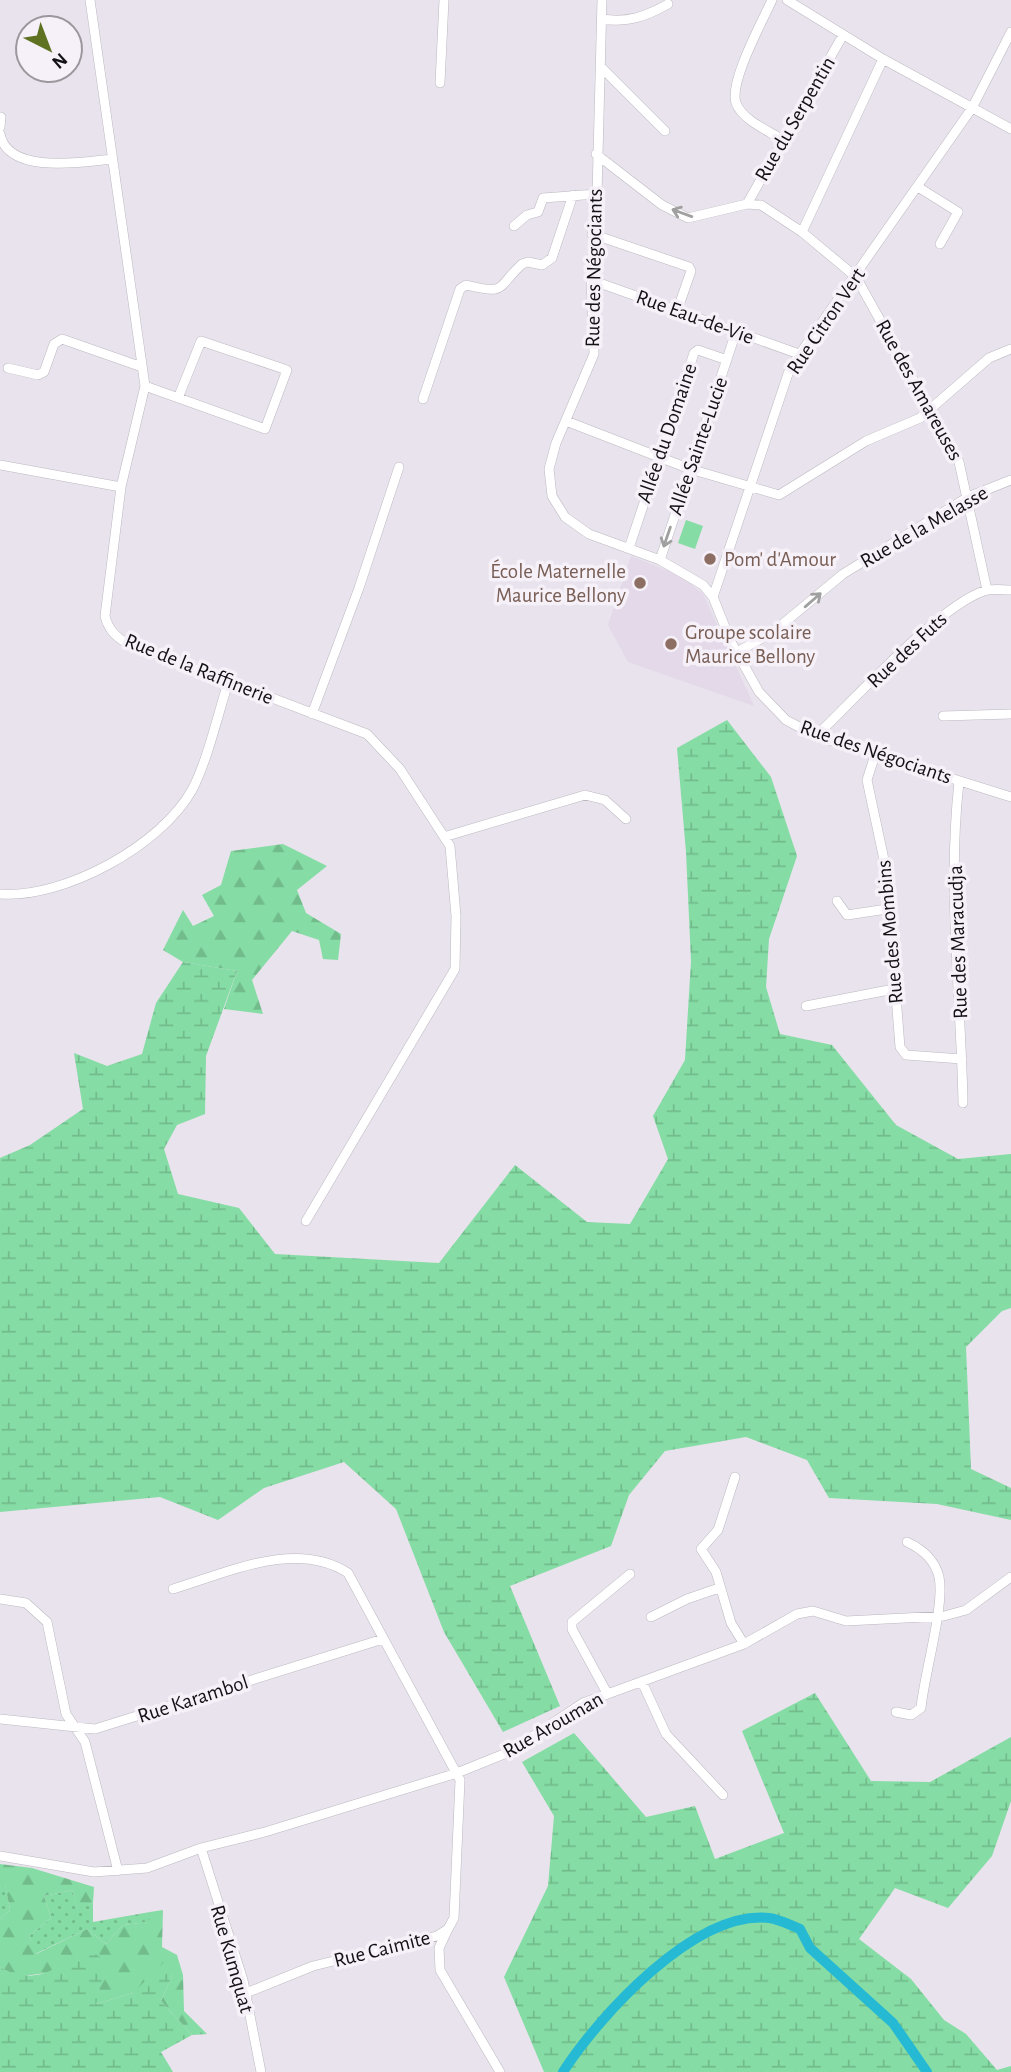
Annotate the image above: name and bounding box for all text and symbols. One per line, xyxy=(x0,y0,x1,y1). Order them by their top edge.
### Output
north arrow xyxy=(14,14,84,84)
text: N xyxy=(48,49,71,72)
street label: Rue du Serpentin xyxy=(751,53,839,185)
street label: Rue des Négociants xyxy=(582,188,606,348)
one-way arrow xyxy=(671,206,693,218)
street label: Rue Citron Vert xyxy=(783,264,869,378)
street label: Rue Eau-de-Vie xyxy=(633,286,757,348)
street label: Rue des Amareuses xyxy=(872,316,966,464)
street label: Allée du Domaine xyxy=(633,360,701,506)
street label: Allée Sainte-Lucie xyxy=(665,374,731,518)
street label: Rue de la Melasse xyxy=(857,482,991,572)
one-way arrow xyxy=(660,526,672,548)
place label: Pom' d'Amour xyxy=(724,549,836,570)
marker: Pom' d'Amour xyxy=(702,551,718,567)
place label: École Maternelle Maurice Bellony xyxy=(490,559,626,606)
marker: École Maternelle Maurice Bellony xyxy=(632,575,648,591)
one-way arrow xyxy=(804,592,822,608)
street label: Rue des Futs xyxy=(863,608,951,692)
place label: Groupe scolaire Maurice Bellony xyxy=(685,622,815,667)
street label: Rue de la Raffinerie xyxy=(122,630,276,708)
marker: Groupe scolaire Maurice Bellony xyxy=(663,636,679,652)
street label: Rue des Négociants xyxy=(798,716,954,788)
street label: Rue des Mombins xyxy=(873,859,907,1005)
street label: Rue des Maracudja xyxy=(945,864,971,1019)
street label: Rue Karambol xyxy=(135,1671,251,1727)
street label: Rue Arouman xyxy=(499,1688,607,1762)
street label: Rue Kumquat xyxy=(207,1903,258,2016)
street label: Rue Caimite xyxy=(332,1927,432,1971)

